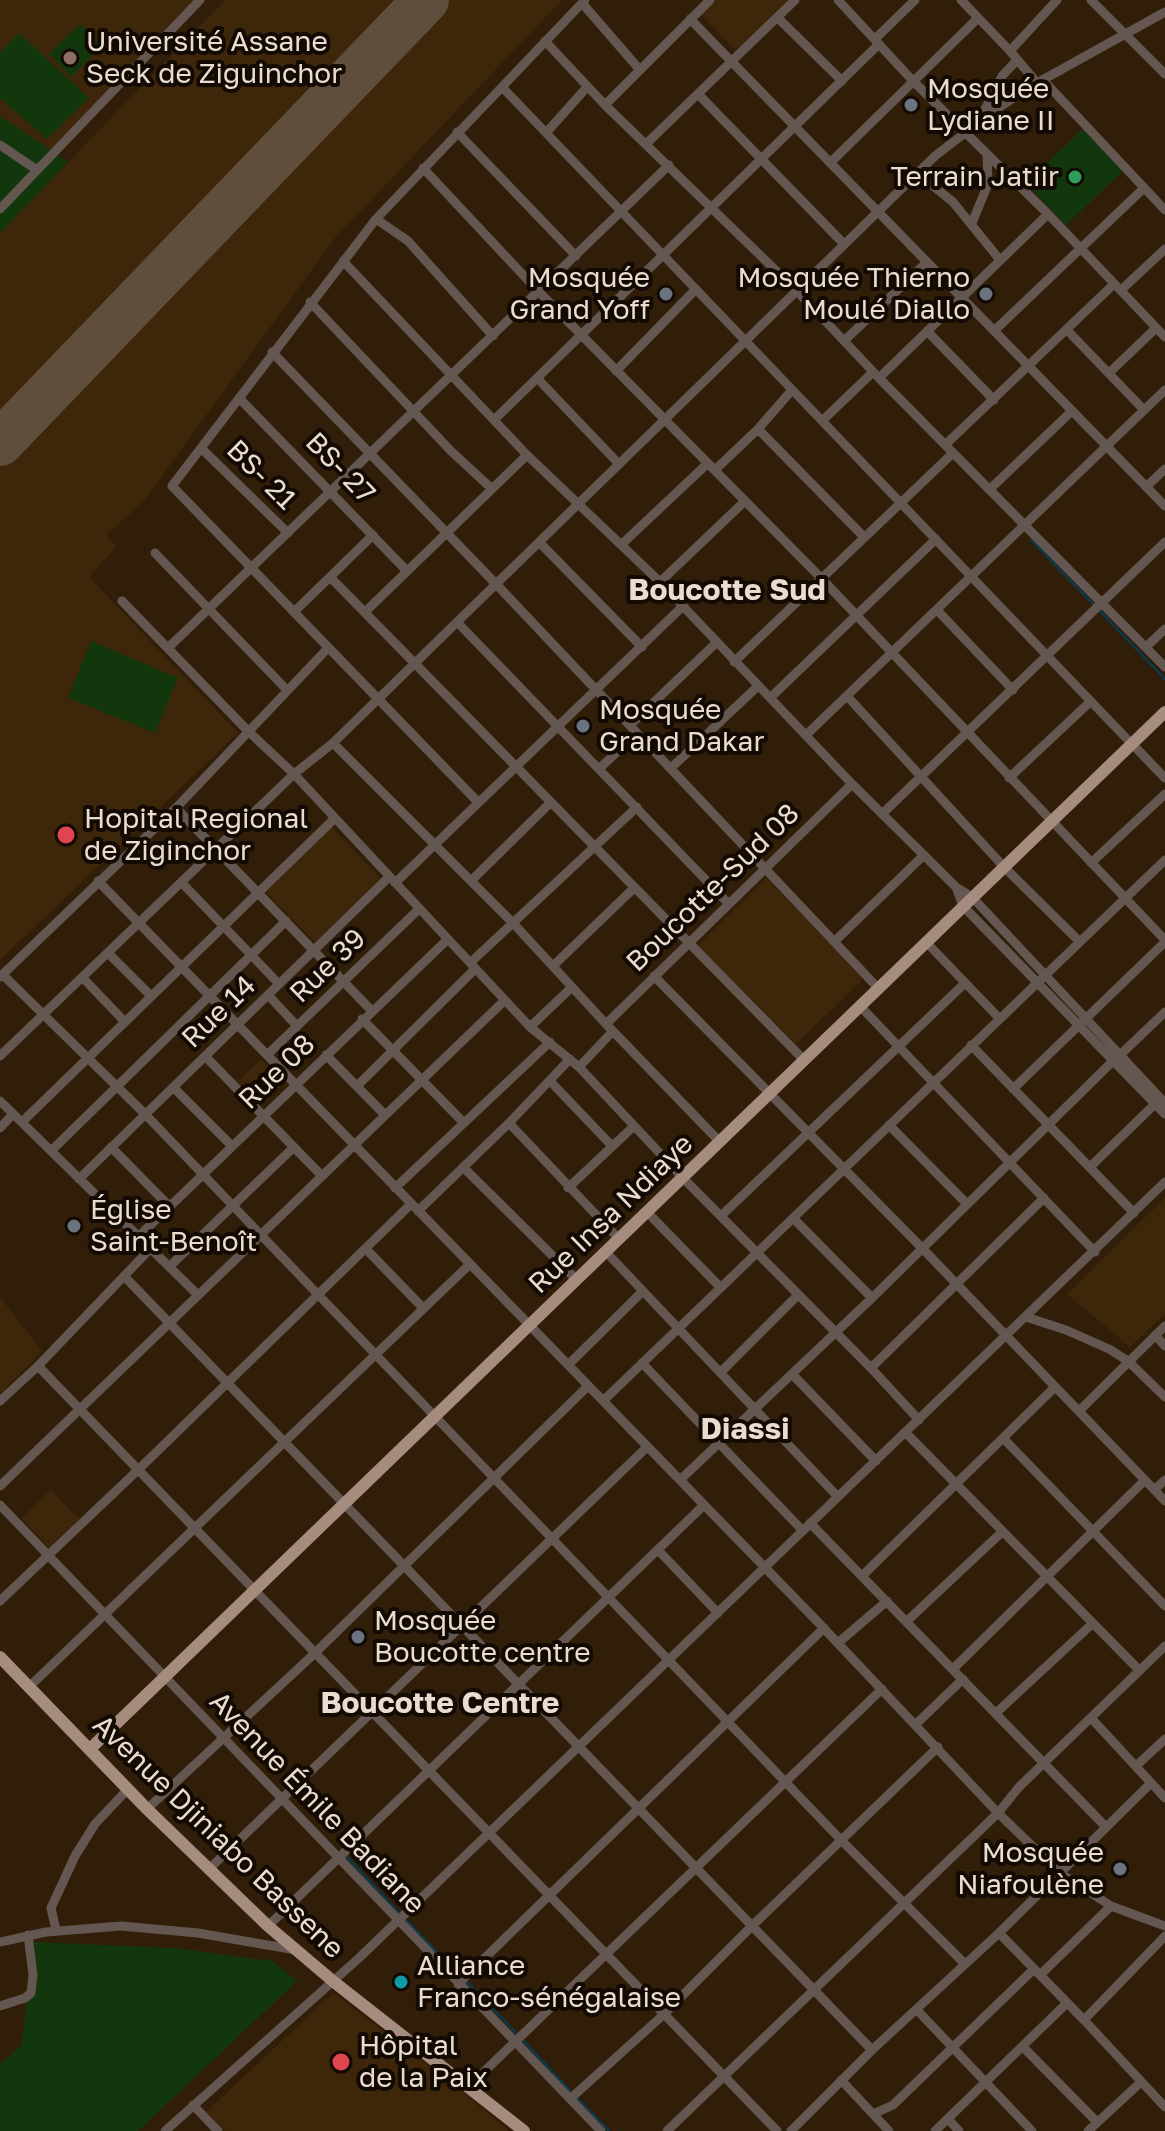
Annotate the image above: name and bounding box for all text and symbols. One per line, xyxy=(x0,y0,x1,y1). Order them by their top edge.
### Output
place label: Université Assane Seck de Ziguinchor xyxy=(86,25,342,91)
marker: Université Assane Seck de Ziguinchor xyxy=(61,49,79,67)
place label: Mosquée Lydiane II xyxy=(927,72,1054,138)
marker: Mosquée Lydiane II xyxy=(902,96,920,114)
place label: Terrain Jatiir xyxy=(891,160,1059,194)
marker: Terrain Jatiir xyxy=(1066,168,1084,186)
place label: Mosquée Grand Yoff xyxy=(509,261,650,327)
place label: Mosquée Thierno Moulé Diallo xyxy=(737,261,970,327)
marker: Mosquée Grand Yoff xyxy=(657,285,675,303)
marker: Mosquée Thierno Moulé Diallo xyxy=(977,285,995,303)
street label: BS- 27 xyxy=(298,426,382,510)
street label: BS- 21 xyxy=(219,433,303,517)
district label: Boucotte Sud xyxy=(628,572,826,608)
place label: Mosquée Grand Dakar xyxy=(599,693,764,759)
marker: Mosquée Grand Dakar xyxy=(574,717,592,735)
street label: Boucotte-Sud 08 xyxy=(620,797,806,979)
place label: Hopital Regional de Ziginchor xyxy=(84,802,308,868)
marker: Hopital Regional de Ziginchor xyxy=(55,824,77,846)
street label: Rue 39 xyxy=(283,922,373,1010)
street label: Rue 14 xyxy=(175,969,263,1055)
street label: Rue 08 xyxy=(232,1028,322,1116)
street label: Rue Insa Ndiaye xyxy=(522,1127,700,1301)
place label: Église Saint-Benoît xyxy=(90,1193,257,1259)
marker: Église Saint-Benoît xyxy=(65,1217,83,1235)
district label: Diassi xyxy=(701,1411,789,1447)
place label: Mosquée Boucotte centre xyxy=(374,1604,590,1670)
marker: Mosquée Boucotte centre xyxy=(349,1628,367,1646)
street label: Avenue Émile Badiane xyxy=(202,1685,432,1921)
district label: Boucotte Centre xyxy=(320,1685,560,1721)
street label: Avenue Djiniabo Bassene xyxy=(85,1708,351,1966)
place label: Mosquée Niafoulène xyxy=(957,1836,1104,1902)
marker: Mosquée Niafoulène xyxy=(1111,1860,1129,1878)
place label: Alliance Franco-sénégalaise xyxy=(417,1949,681,2015)
marker: Alliance Franco-sénégalaise xyxy=(392,1973,410,1991)
place label: Hôpital de la Paix xyxy=(359,2029,488,2095)
marker: Hôpital de la Paix xyxy=(330,2051,352,2073)

